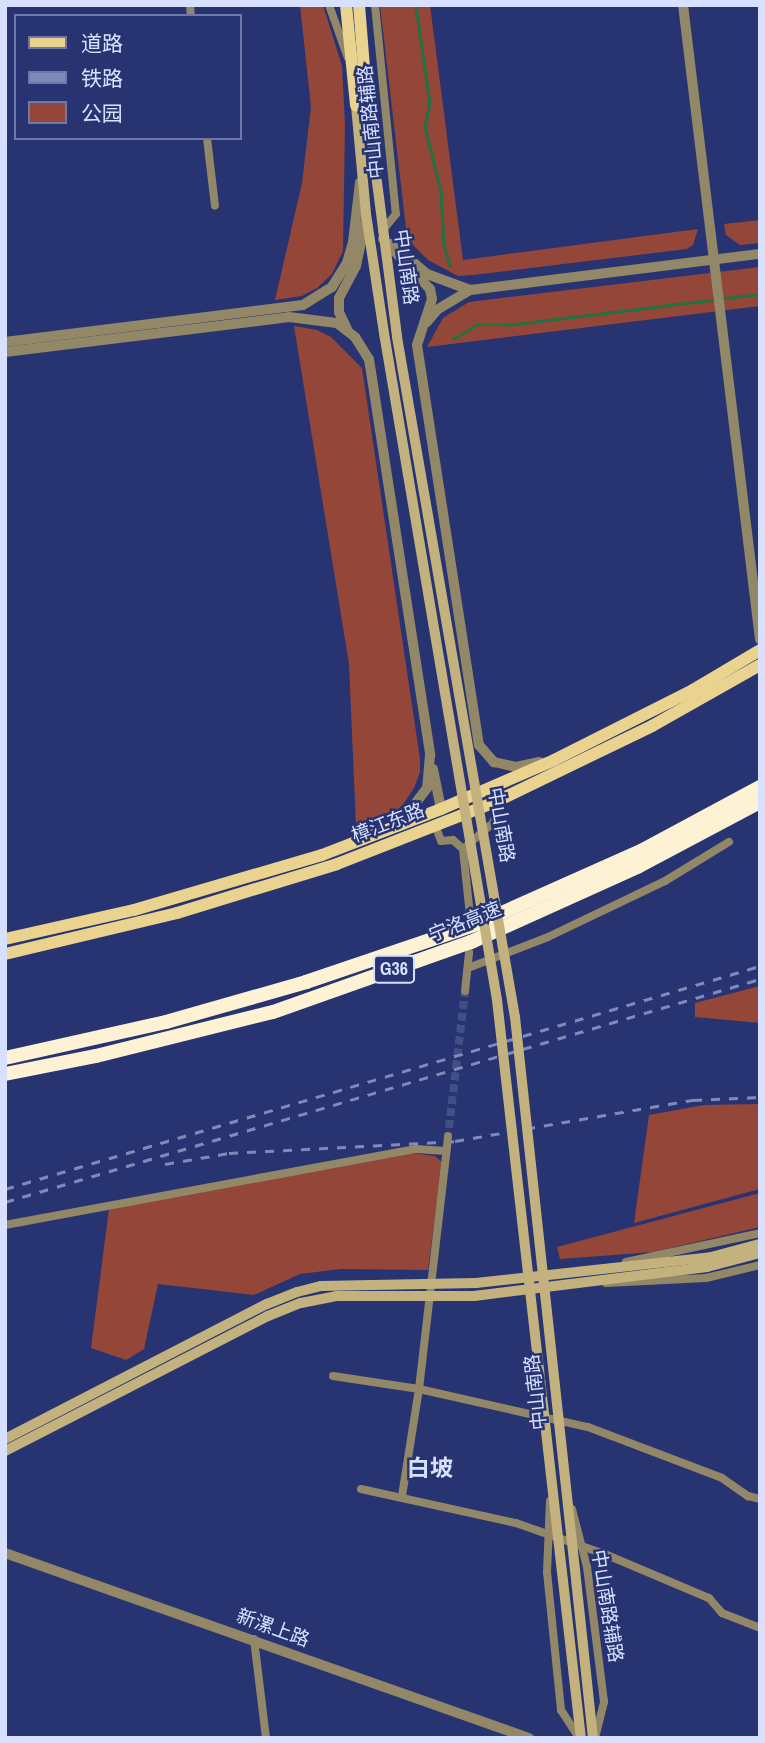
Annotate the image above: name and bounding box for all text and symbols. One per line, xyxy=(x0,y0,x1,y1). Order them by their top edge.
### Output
legend xyxy=(14,14,242,140)
text: 道路 xyxy=(81,29,123,58)
text: 铁路 xyxy=(81,64,123,93)
street label: 中山南路辅路 xyxy=(354,64,388,180)
text: 公园 xyxy=(81,99,123,128)
street label: 中山南路 xyxy=(389,228,423,306)
street label: 中山南路 xyxy=(483,786,519,864)
street label: 樟江东路 xyxy=(348,799,428,847)
street label: 宁洛高速 xyxy=(425,897,505,947)
road number: G36 xyxy=(373,954,415,984)
street label: 中山南路 xyxy=(521,1353,551,1431)
district label: 白坡 xyxy=(407,1454,453,1482)
street label: 中山南路辅路 xyxy=(587,1548,627,1664)
street label: 新漯上路 xyxy=(233,1604,313,1652)

